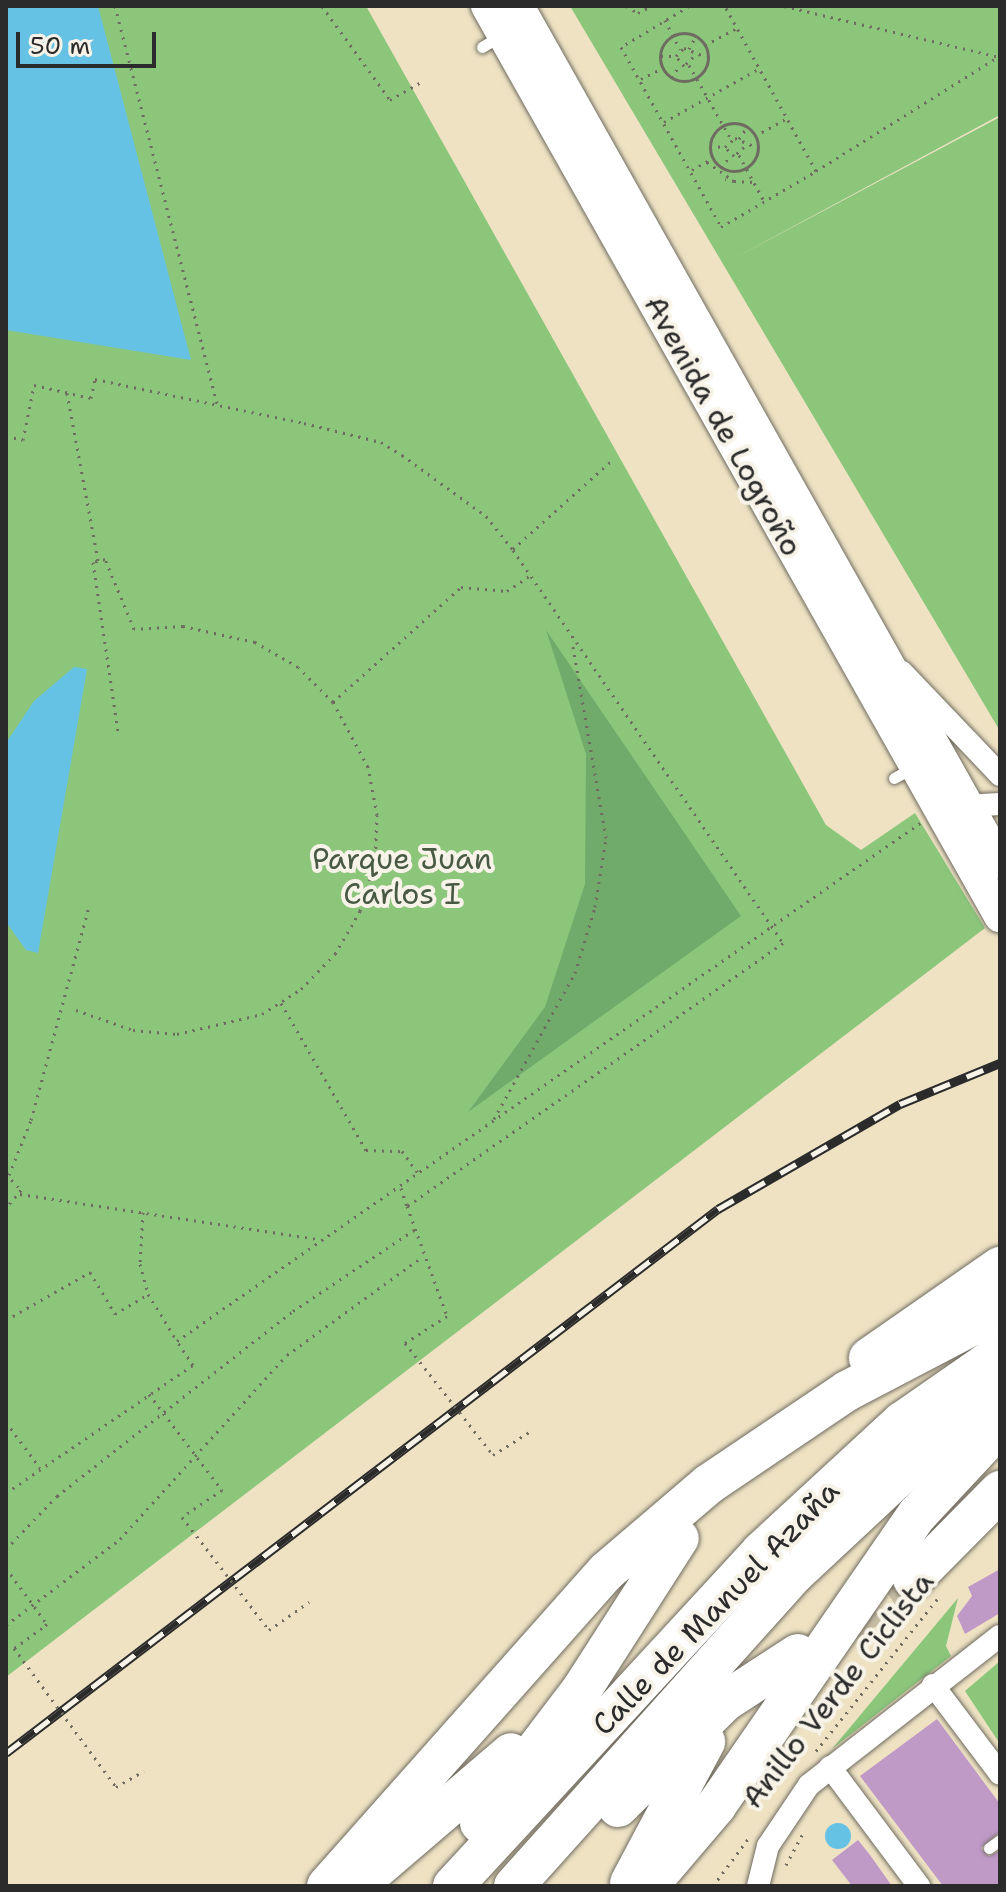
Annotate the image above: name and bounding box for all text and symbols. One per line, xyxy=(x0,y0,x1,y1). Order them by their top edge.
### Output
scale bar xyxy=(20,16,160,66)
text: 50 m xyxy=(30,30,90,62)
street label: Avenida de Logroño xyxy=(636,289,810,563)
park label: Parque Juan Carlos I xyxy=(312,841,492,912)
street label: Calle de Manuel Azaña xyxy=(585,1473,847,1743)
street label: Anillo Verde Ciclista xyxy=(735,1565,941,1815)

